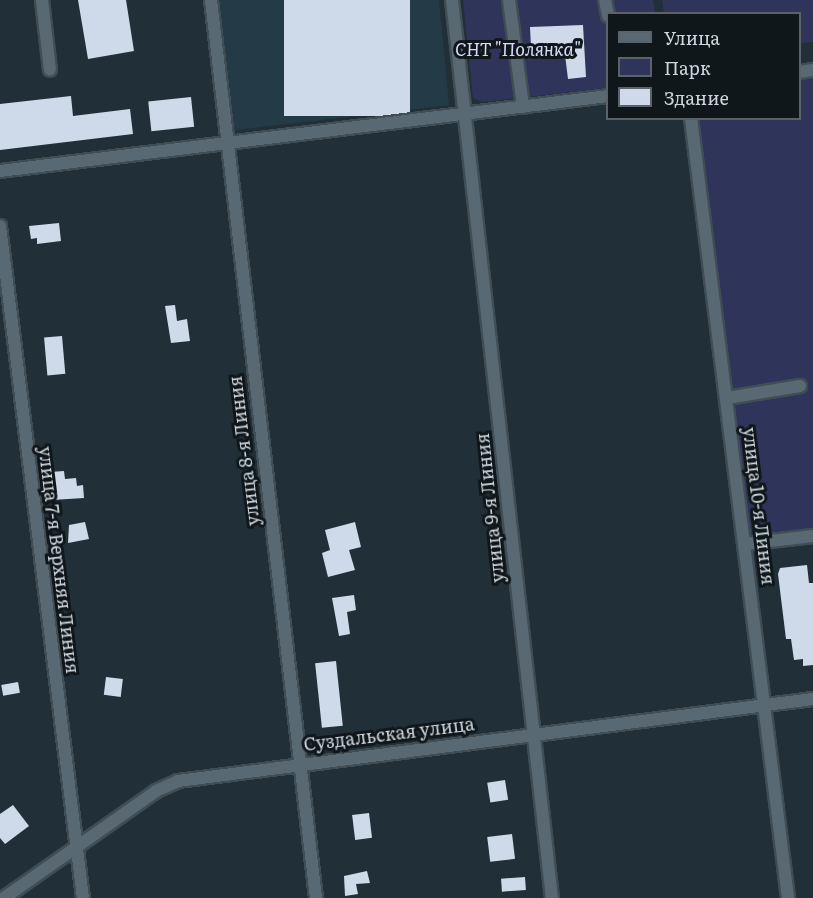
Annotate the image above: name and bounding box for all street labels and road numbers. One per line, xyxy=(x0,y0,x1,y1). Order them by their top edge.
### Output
street label: улица 8-я Линия xyxy=(224,375,264,527)
street label: улица 10-я Линия xyxy=(739,426,779,586)
street label: улица 9-я Линия xyxy=(471,432,509,584)
street label: улица 7-я Верхняя Линия xyxy=(34,445,84,675)
street label: Суздальская улица xyxy=(302,713,476,755)

